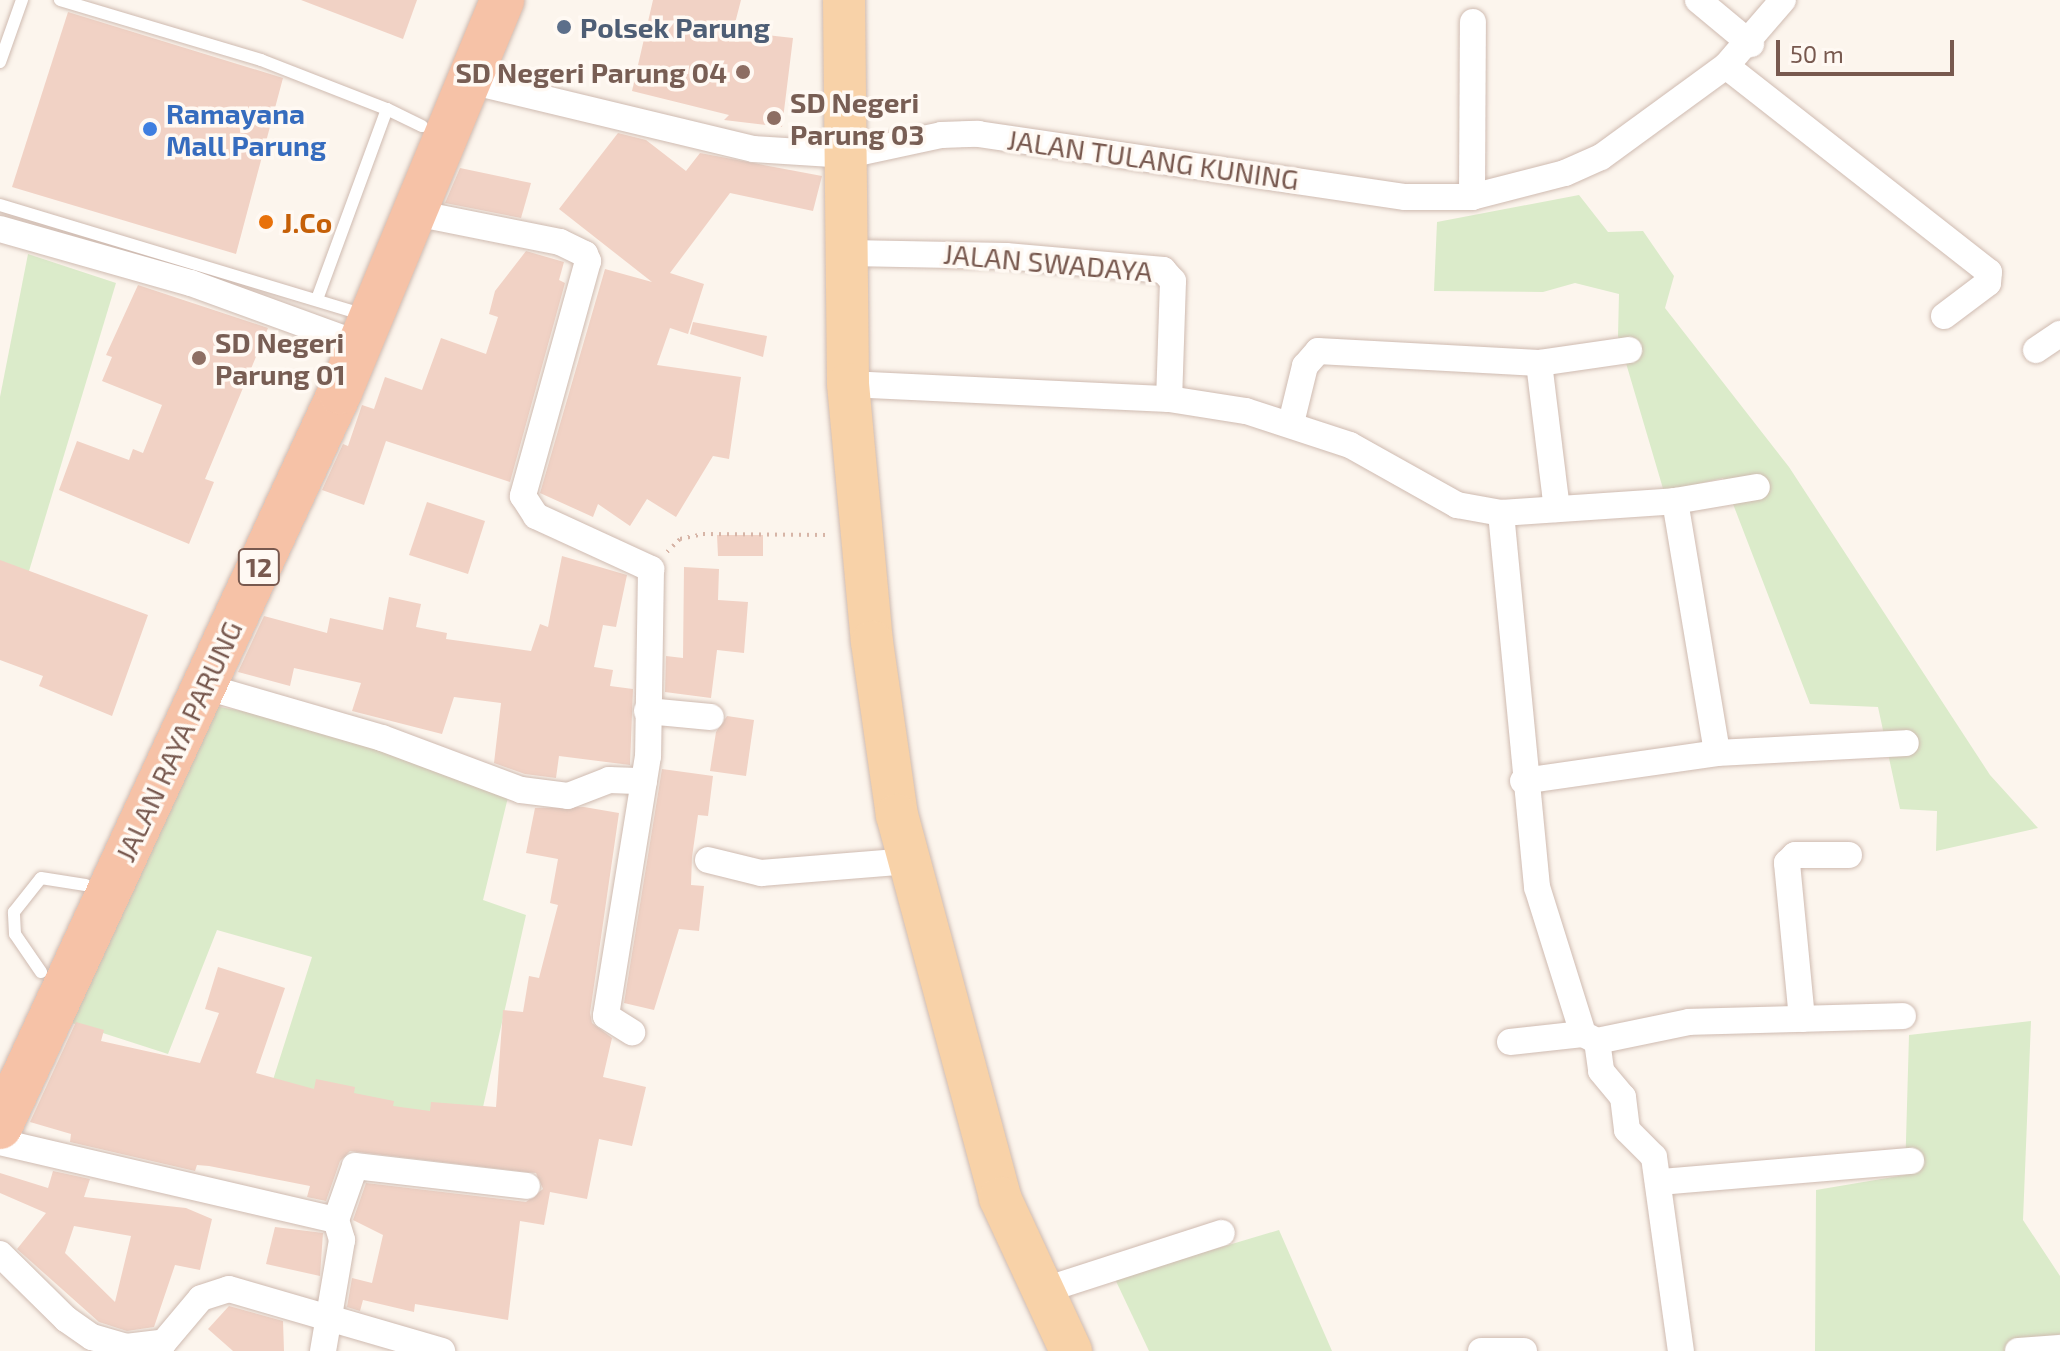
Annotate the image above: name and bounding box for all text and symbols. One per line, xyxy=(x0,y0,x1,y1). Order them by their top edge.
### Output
place label: Polsek Parung xyxy=(580,10,770,44)
marker: Polsek Parung xyxy=(555,18,573,36)
scale bar xyxy=(1780,24,1958,74)
text: 50 m xyxy=(1790,39,1844,68)
place label: SD Negeri Parung 04 xyxy=(455,55,727,89)
marker: SD Negeri Parung 04 xyxy=(734,63,752,81)
place label: SD Negeri Parung 03 xyxy=(790,85,924,151)
place label: Ramayana Mall Parung xyxy=(166,96,327,162)
marker: SD Negeri Parung 03 xyxy=(765,109,783,127)
marker: Ramayana Mall Parung xyxy=(141,120,159,138)
street label: JALAN TULANG KUNING xyxy=(1005,122,1301,196)
place label: J.Co xyxy=(282,205,332,239)
marker: J.Co xyxy=(257,213,275,231)
street label: JALAN SWADAYA xyxy=(942,236,1154,288)
place label: SD Negeri Parung 01 xyxy=(215,325,346,391)
marker: SD Negeri Parung 01 xyxy=(190,349,208,367)
road number: 12 xyxy=(237,545,281,589)
street label: JALAN RAYA PARUNG xyxy=(107,615,249,867)

